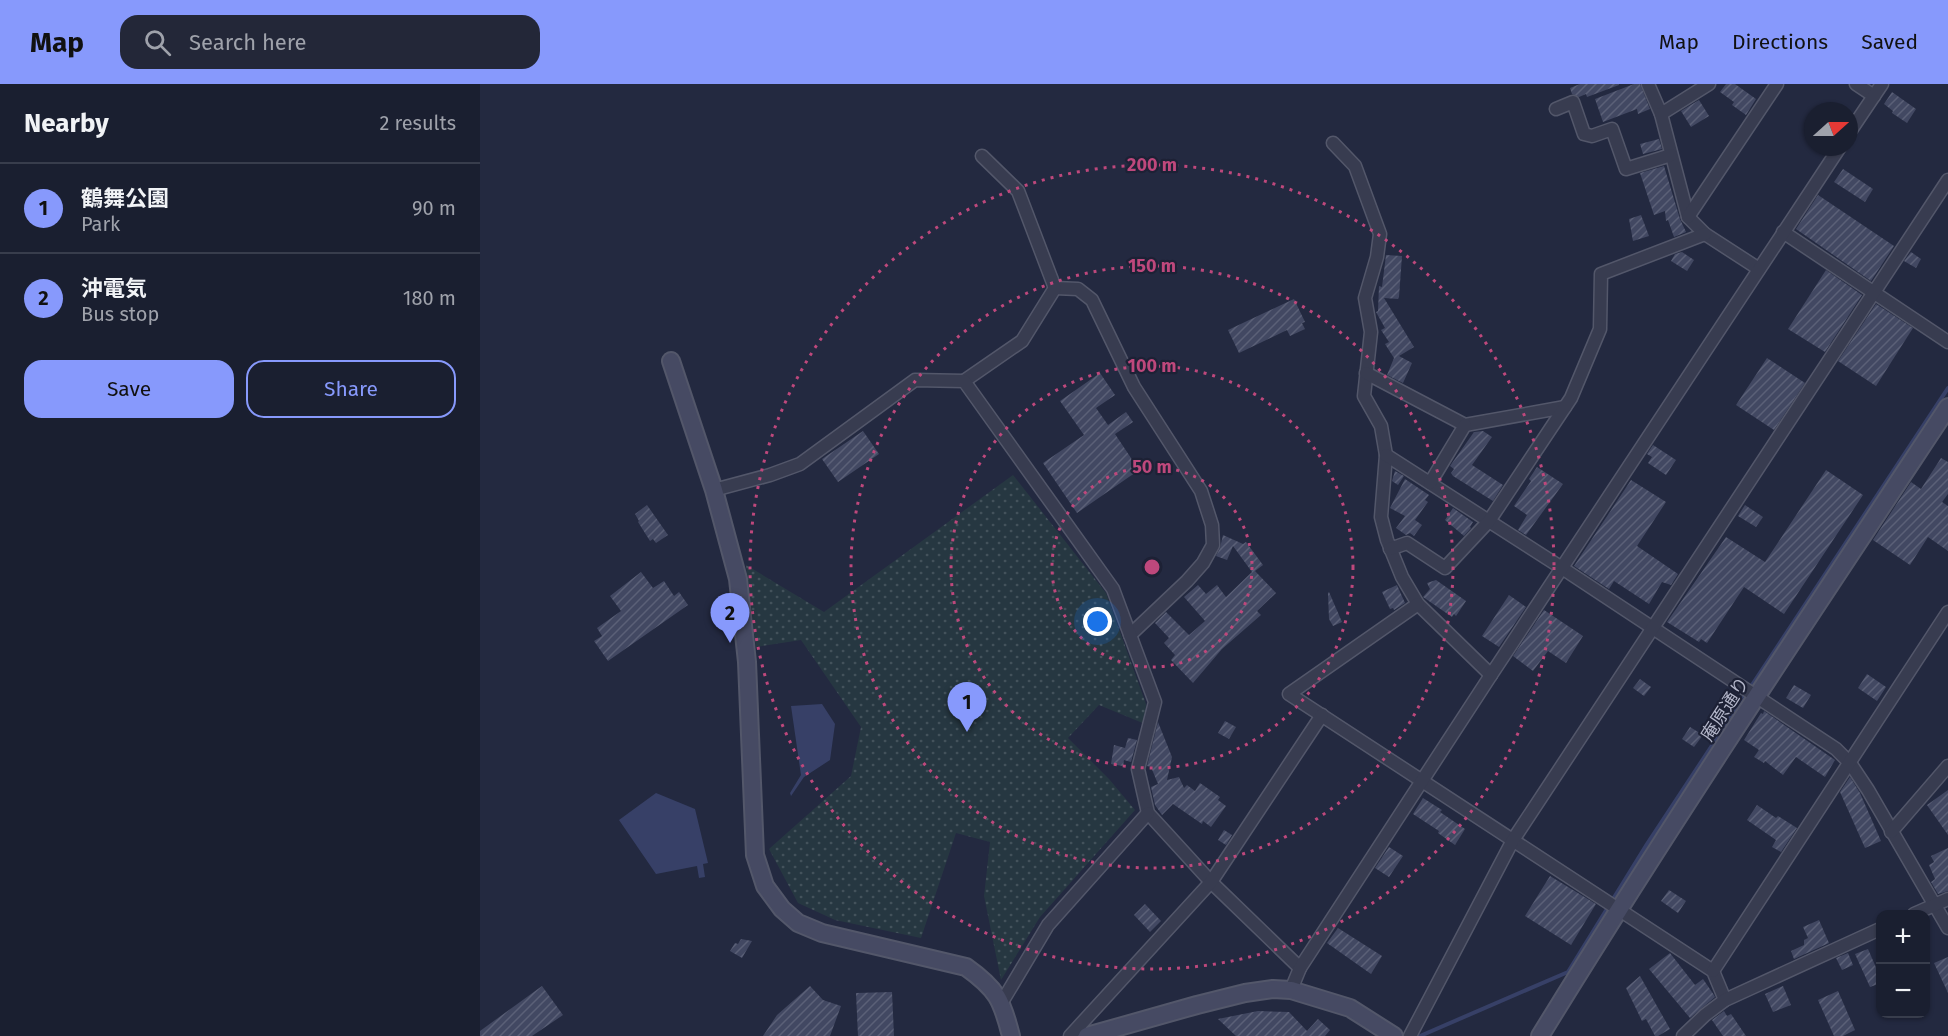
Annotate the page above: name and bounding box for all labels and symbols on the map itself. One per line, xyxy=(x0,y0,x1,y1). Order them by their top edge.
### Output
north arrow xyxy=(1804,102,1858,156)
text: 200 m xyxy=(1127,154,1177,176)
text: 150 m xyxy=(1128,255,1176,277)
text: 100 m xyxy=(1128,355,1176,377)
text: 50 m xyxy=(1132,456,1172,478)
centre of rings xyxy=(1142,557,1162,577)
pin: 2 xyxy=(710,594,750,643)
your location xyxy=(1083,607,1112,636)
street label: 庵原通り xyxy=(1696,673,1754,745)
pin: 1 xyxy=(948,682,986,732)

